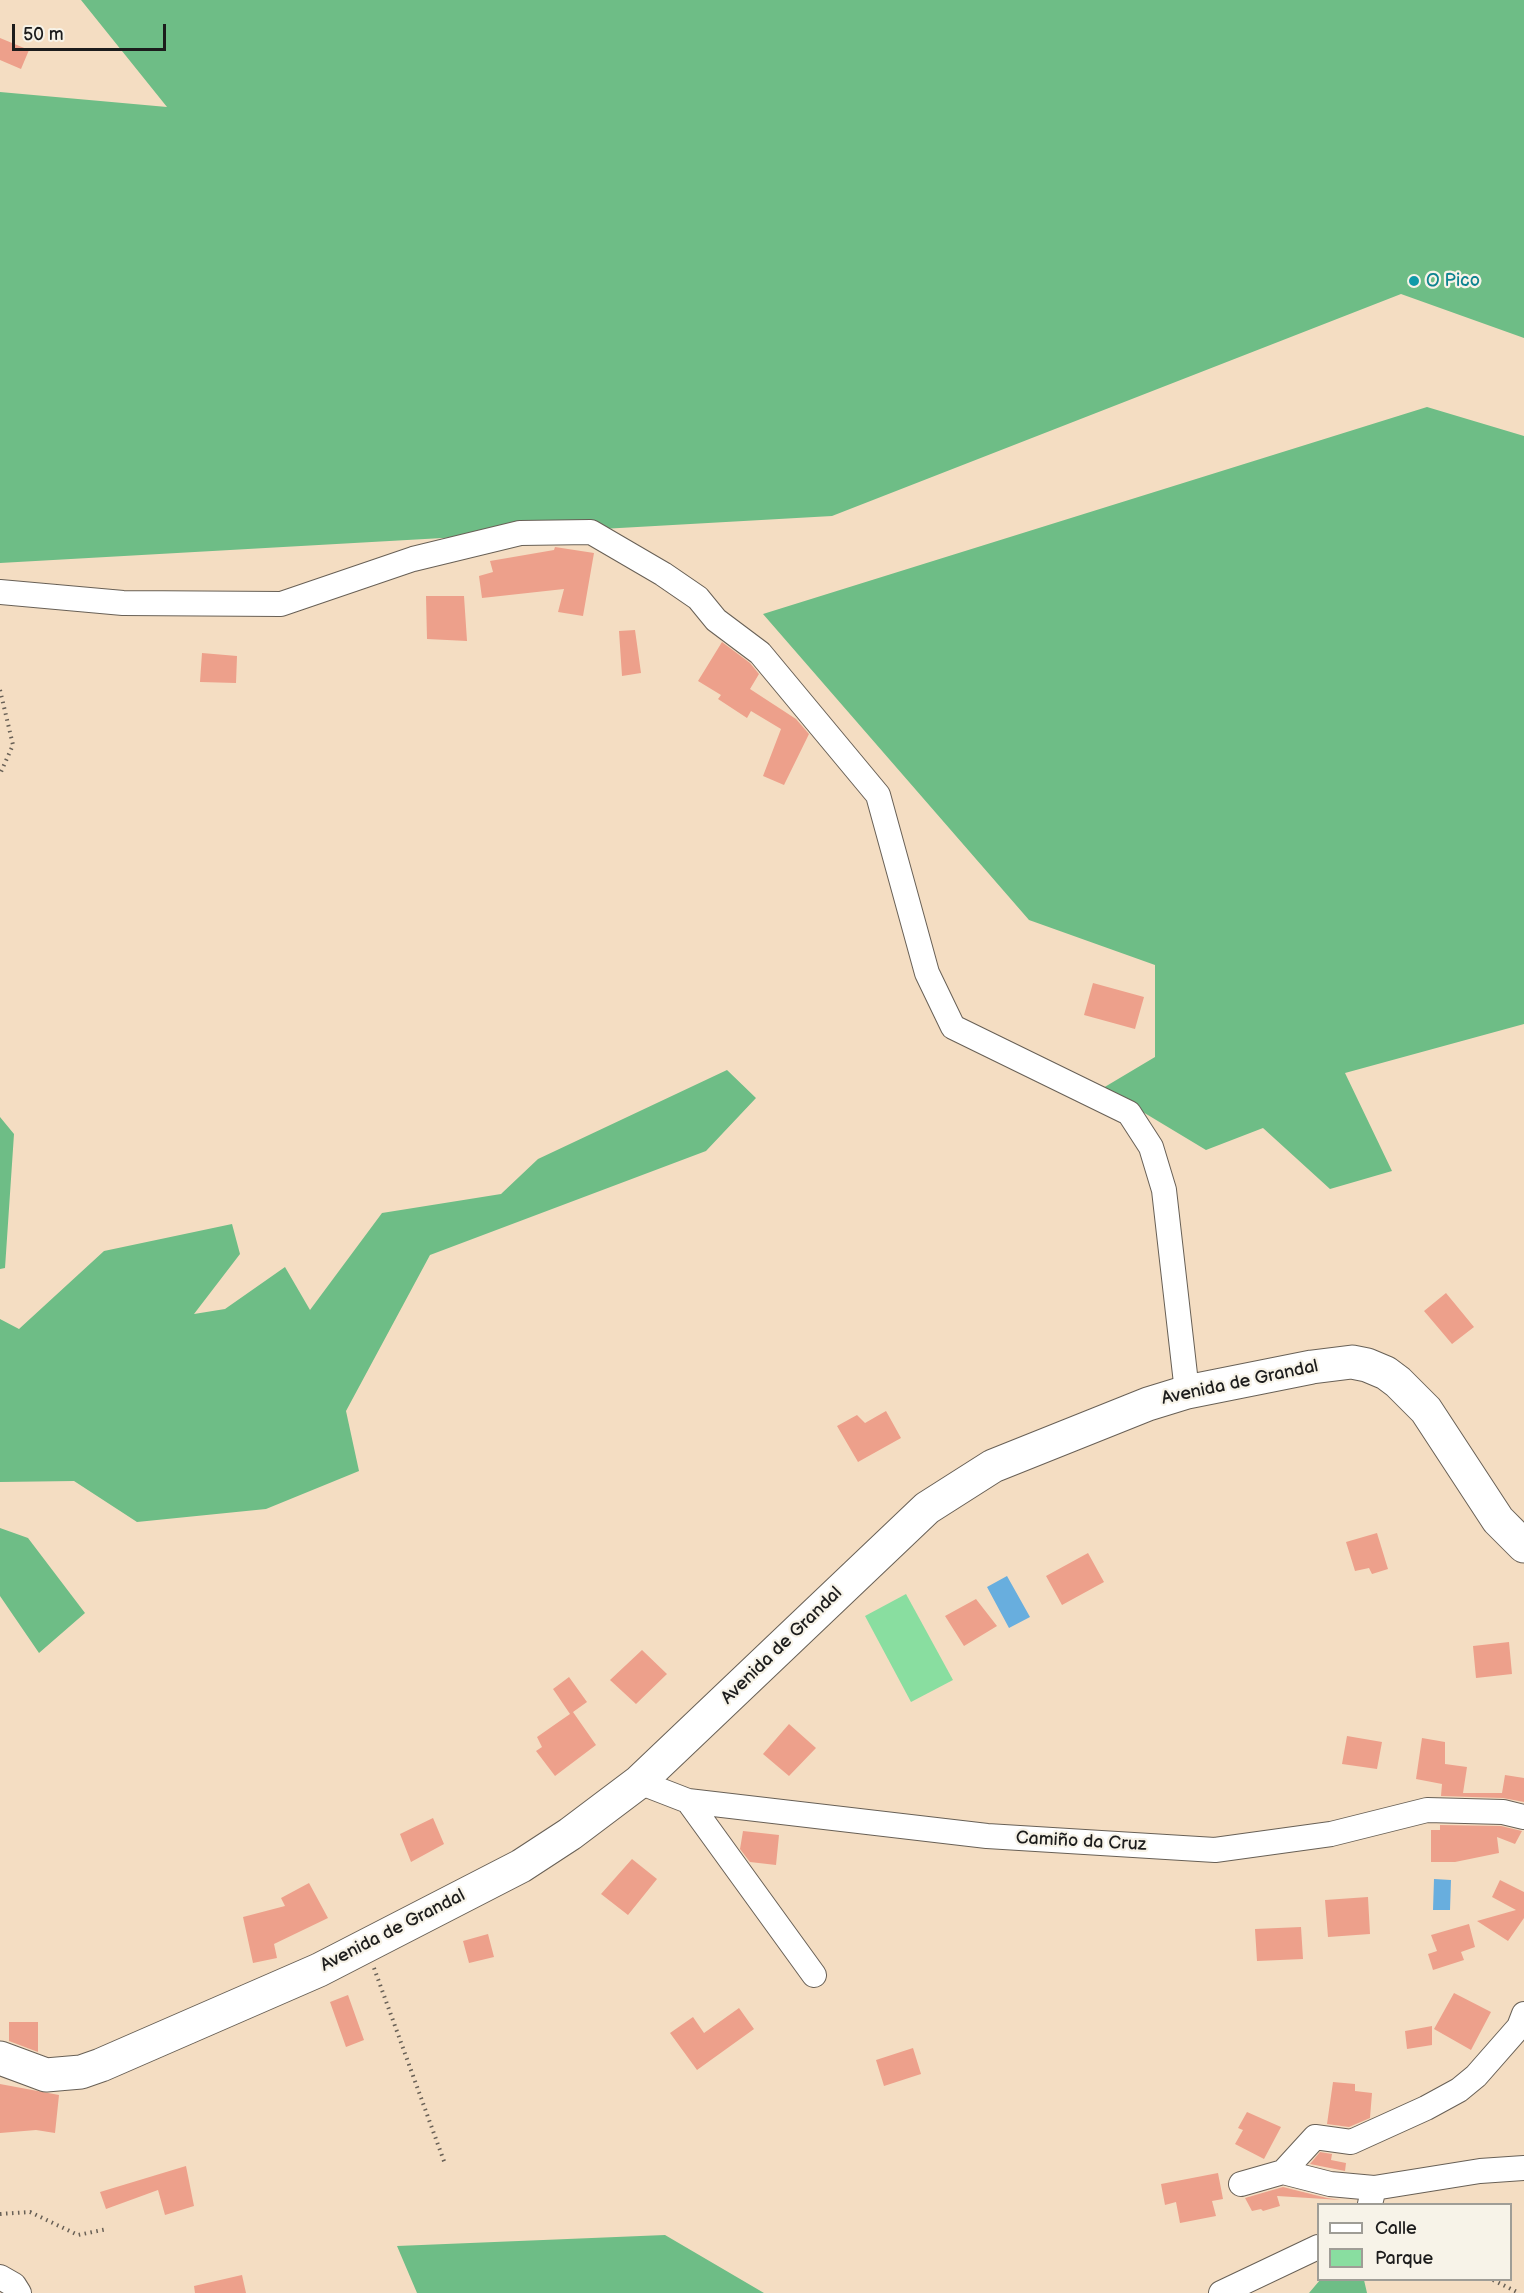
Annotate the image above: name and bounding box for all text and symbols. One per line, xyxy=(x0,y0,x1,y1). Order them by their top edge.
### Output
scale bar xyxy=(15,12,170,50)
text: 50 m xyxy=(23,24,64,45)
place label: O Pico xyxy=(1426,270,1480,292)
marker: O Pico xyxy=(1407,274,1421,288)
street label: Avenida de Grandal xyxy=(1160,1356,1320,1410)
street label: Avenida de Grandal xyxy=(717,1583,847,1709)
street label: Camiño da Cruz xyxy=(1015,1828,1147,1856)
street label: Avenida de Grandal xyxy=(317,1885,469,1977)
legend xyxy=(1317,2203,1512,2281)
text: Calle xyxy=(1375,2218,1417,2239)
text: Parque xyxy=(1375,2248,1433,2269)

